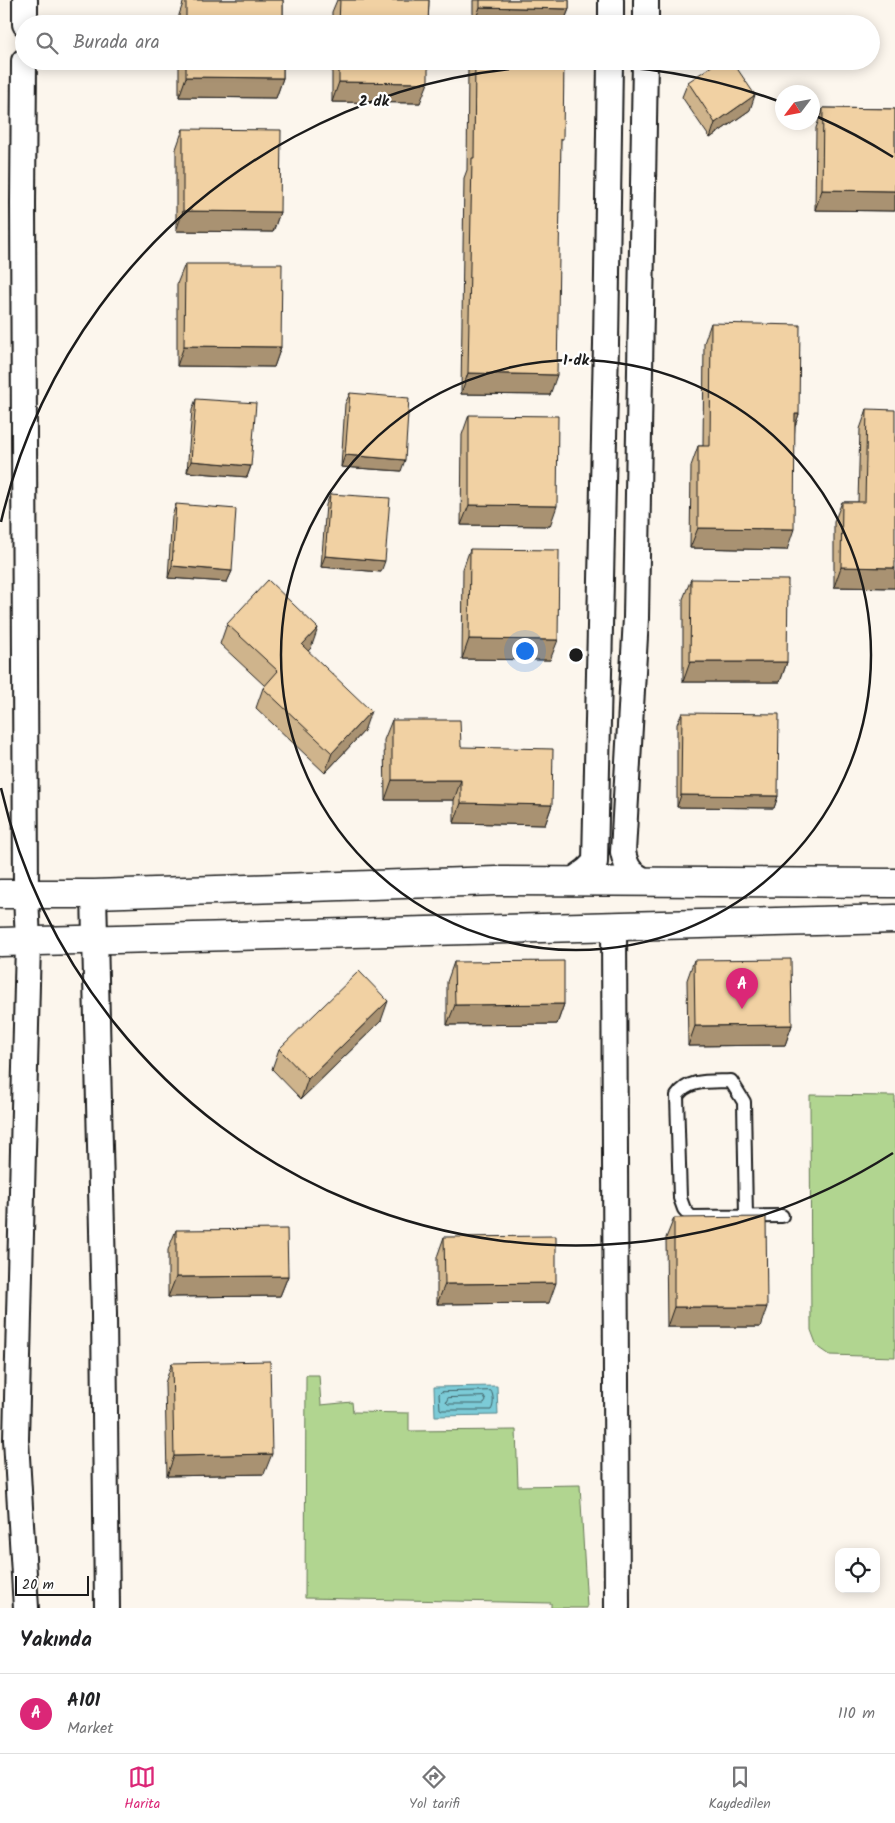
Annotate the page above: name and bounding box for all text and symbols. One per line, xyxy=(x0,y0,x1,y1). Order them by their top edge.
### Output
search box xyxy=(15,15,880,70)
text: Burada ara xyxy=(73,28,160,58)
icon: search xyxy=(33,29,61,57)
north arrow xyxy=(775,85,820,130)
text: 2 dk xyxy=(359,90,390,114)
text: 1 dk xyxy=(563,349,589,373)
your location xyxy=(512,638,538,664)
centre of rings xyxy=(567,646,585,664)
pin: A xyxy=(726,968,758,1009)
map controls xyxy=(835,1548,880,1593)
button: locate xyxy=(835,1548,880,1593)
scale bar xyxy=(15,1573,89,1596)
text: 20 m xyxy=(22,1574,54,1596)
text: Yakında xyxy=(20,1624,92,1657)
text: A101 xyxy=(67,1686,100,1716)
text: A xyxy=(31,1701,41,1726)
text: 110 m xyxy=(838,1701,875,1726)
text: Market xyxy=(67,1716,113,1741)
tab: Harita xyxy=(124,1763,160,1815)
tab: Yol tarifi xyxy=(409,1763,460,1815)
tab: Kaydedilen xyxy=(708,1763,771,1815)

